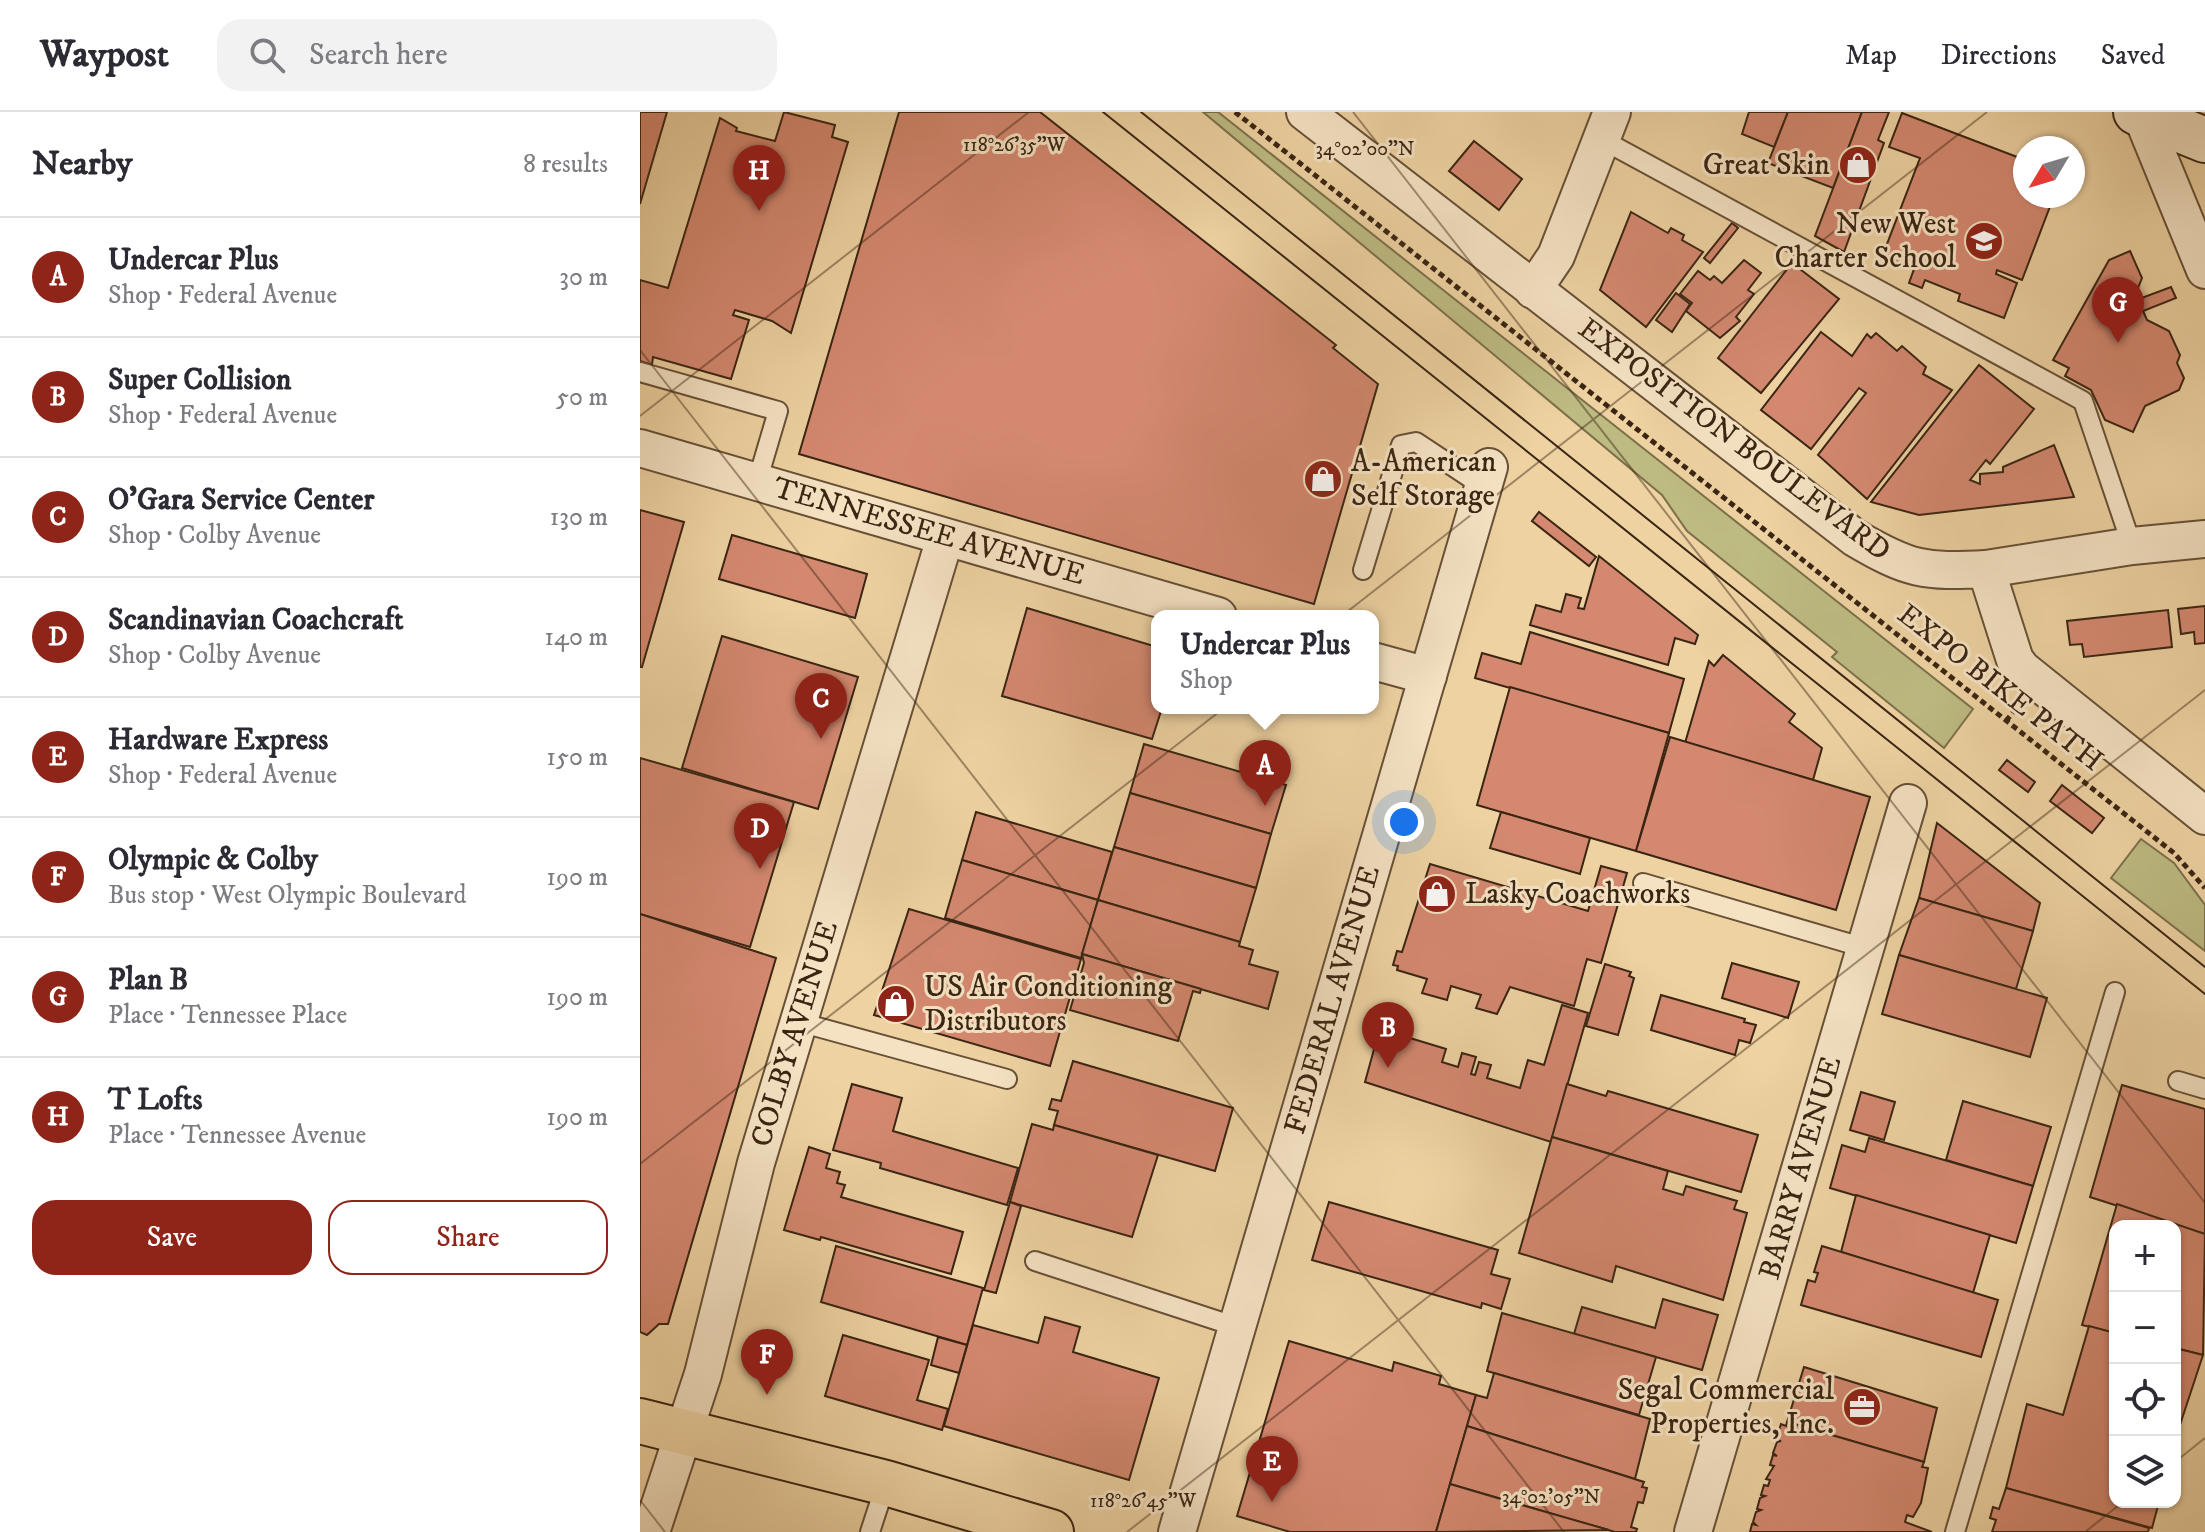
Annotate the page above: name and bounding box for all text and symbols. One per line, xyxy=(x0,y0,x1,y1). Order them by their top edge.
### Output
search box xyxy=(217,19,777,91)
text: Waypost xyxy=(40,31,169,79)
icon: search xyxy=(245,33,289,77)
text: Search here xyxy=(309,37,448,74)
text: Map xyxy=(1845,38,1897,73)
text: Directions xyxy=(1941,38,2057,73)
text: Saved xyxy=(2101,38,2165,73)
text: 118°26'35"W xyxy=(963,133,1066,158)
north arrow xyxy=(2013,136,2085,208)
text: 34°02'00"N xyxy=(1316,137,1414,162)
text: Nearby xyxy=(32,143,133,185)
shop icon: Great Skin xyxy=(1837,144,1879,186)
pin: H xyxy=(733,145,785,211)
place label: Great Skin xyxy=(1703,147,1830,184)
text: 8 results xyxy=(523,148,608,181)
place label: New West Charter School xyxy=(1774,206,1956,277)
school or university icon: New West Charter School xyxy=(1963,220,2005,262)
text: Undercar Plus xyxy=(108,242,279,279)
text: A xyxy=(50,261,66,294)
text: 30 m xyxy=(559,261,608,294)
pin: G xyxy=(2092,277,2144,343)
text: Shop · Federal Avenue xyxy=(108,279,337,312)
street label: EXPOSITION BOULEVARD xyxy=(1570,310,1898,570)
text: Super Collision xyxy=(108,362,292,399)
text: B xyxy=(50,381,66,414)
text: 50 m xyxy=(556,381,608,414)
text: Shop · Federal Avenue xyxy=(108,399,337,432)
place label: A-American Self Storage xyxy=(1351,444,1497,515)
shop icon: A-American Self Storage xyxy=(1302,458,1344,500)
street label: TENNESSEE AVENUE xyxy=(769,470,1089,594)
text: O'Gara Service Center xyxy=(108,482,375,519)
text: C xyxy=(49,501,67,534)
text: 130 m xyxy=(550,501,608,534)
text: Shop · Colby Avenue xyxy=(108,519,321,552)
street label: EXPO BIKE PATH xyxy=(1890,596,2110,780)
text: Scandinavian Coachcraft xyxy=(108,602,404,639)
popup xyxy=(1151,610,1379,714)
text: D xyxy=(48,621,68,654)
text: 140 m xyxy=(544,621,608,654)
text: Undercar Plus xyxy=(1180,627,1350,664)
text: Shop · Colby Avenue xyxy=(108,639,321,672)
text: Shop xyxy=(1180,664,1233,697)
pin: C xyxy=(795,673,847,739)
text: Hardware Express xyxy=(108,722,328,759)
pin: A xyxy=(1239,740,1291,806)
text: E xyxy=(49,741,67,774)
text: 150 m xyxy=(547,741,608,774)
text: Shop · Federal Avenue xyxy=(108,759,337,792)
your location xyxy=(1384,802,1424,842)
pin: D xyxy=(734,803,786,869)
text: Olympic & Colby xyxy=(108,842,318,879)
text: F xyxy=(50,861,66,894)
text: 190 m xyxy=(546,861,608,894)
street label: FEDERAL AVENUE xyxy=(1277,862,1389,1138)
shop icon: Lasky Coachworks xyxy=(1416,873,1458,915)
place label: Lasky Coachworks xyxy=(1465,876,1690,913)
text: Bus stop · West Olympic Boulevard xyxy=(108,879,467,912)
street label: COLBY AVENUE xyxy=(743,917,847,1151)
text: Plan B xyxy=(108,962,188,999)
place label: US Air Conditioning Distributors xyxy=(924,969,1173,1040)
text: G xyxy=(49,981,67,1014)
text: 190 m xyxy=(546,981,608,1014)
shop icon: US Air Conditioning Distributors xyxy=(875,983,917,1025)
text: Place · Tennessee Place xyxy=(108,999,347,1032)
pin: B xyxy=(1362,1002,1414,1068)
street label: BARRY AVENUE xyxy=(1751,1052,1851,1284)
text: T Lofts xyxy=(108,1082,202,1119)
text: H xyxy=(47,1101,69,1134)
text: 190 m xyxy=(546,1101,608,1134)
text: Place · Tennessee Avenue xyxy=(108,1119,366,1152)
button: Save xyxy=(32,1200,312,1275)
button: Share xyxy=(328,1200,608,1275)
map controls xyxy=(2109,1220,2181,1508)
button: + xyxy=(2109,1220,2181,1292)
button: − xyxy=(2109,1292,2181,1364)
pin: F xyxy=(741,1329,793,1395)
button: locate xyxy=(2109,1364,2181,1436)
place label: Segal Commercial Properties, Inc. xyxy=(1618,1372,1834,1443)
office icon: Segal Commercial Properties, Inc. xyxy=(1841,1386,1883,1428)
pin: E xyxy=(1246,1436,1298,1502)
button: layers xyxy=(2109,1436,2181,1508)
text: 34°02'05"N xyxy=(1502,1485,1600,1510)
text: 118°26'45"W xyxy=(1090,1489,1197,1514)

